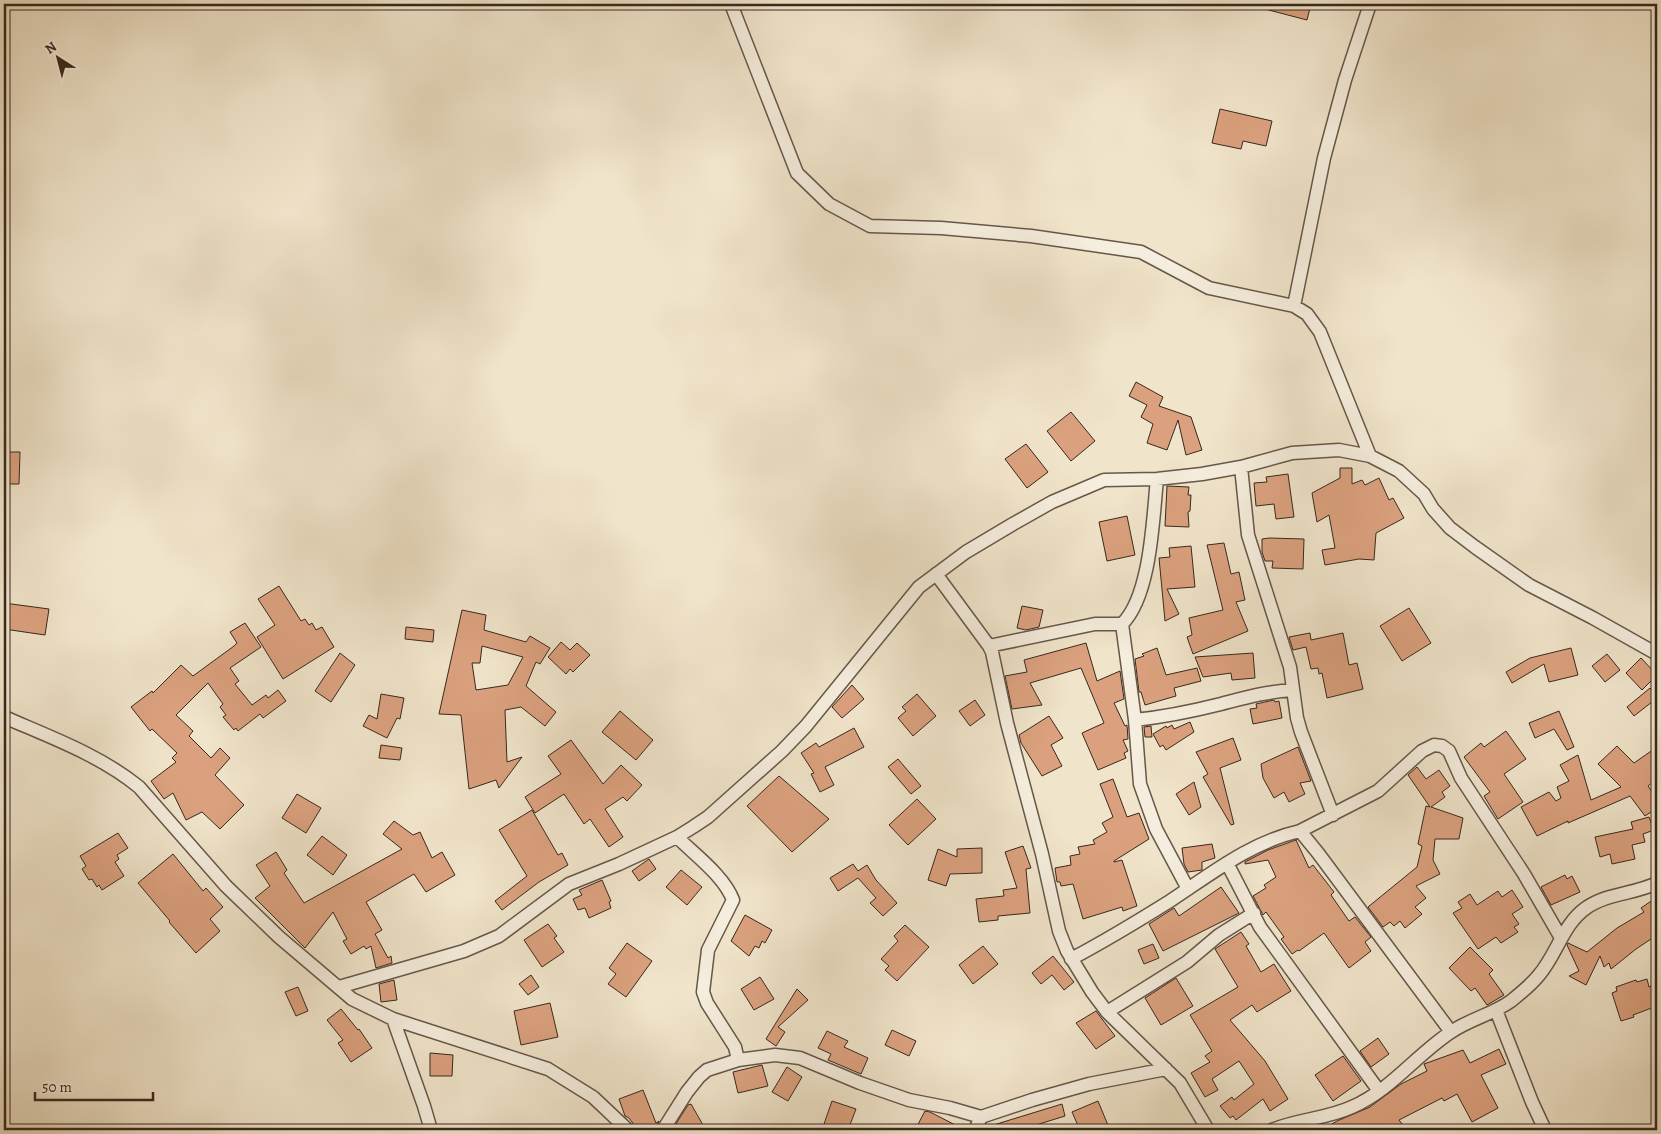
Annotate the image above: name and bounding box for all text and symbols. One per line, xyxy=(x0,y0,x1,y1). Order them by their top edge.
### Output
north arrow xyxy=(32,32,82,82)
text: N xyxy=(41,37,60,59)
scale bar xyxy=(35,1069,152,1101)
text: 50 m xyxy=(42,1077,72,1097)

